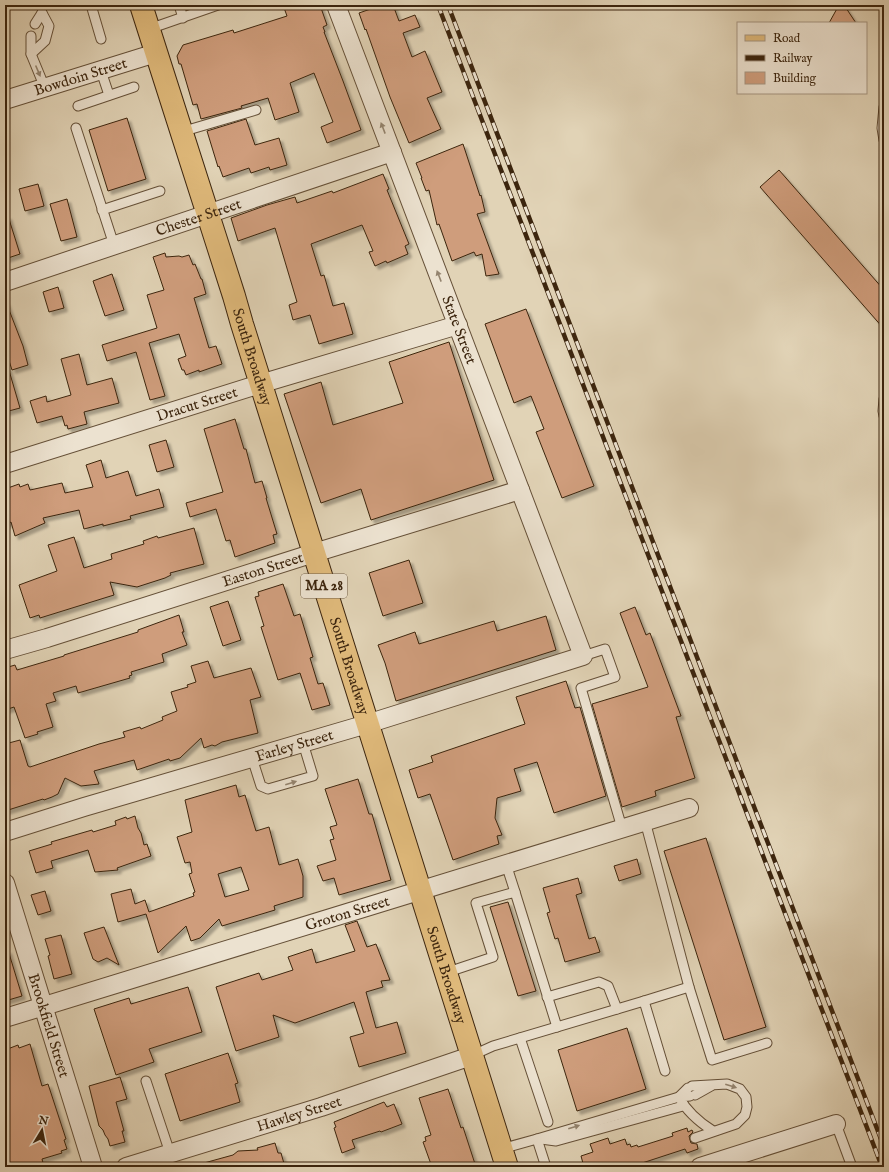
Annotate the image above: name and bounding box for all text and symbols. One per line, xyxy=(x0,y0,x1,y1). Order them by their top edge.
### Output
legend xyxy=(737,22,867,94)
text: Road xyxy=(773,31,801,46)
text: Railway xyxy=(773,51,812,66)
street label: Bowdoin Street xyxy=(32,53,129,100)
one-way arrow xyxy=(35,65,41,76)
text: Building xyxy=(773,71,817,86)
one-way arrow xyxy=(379,122,385,134)
street label: Chester Street xyxy=(153,194,244,240)
one-way arrow xyxy=(435,269,441,281)
street label: State Street xyxy=(437,293,481,367)
street label: South Broadway xyxy=(228,306,277,409)
street label: Dracut Street xyxy=(154,382,240,425)
street label: Easton Street xyxy=(220,548,306,591)
road number: MA 28 xyxy=(301,574,347,598)
street label: South Broadway xyxy=(325,615,374,718)
street label: Farley Street xyxy=(253,725,335,766)
one-way arrow xyxy=(285,780,297,786)
street label: Groton Street xyxy=(303,891,392,935)
street label: South Broadway xyxy=(422,924,471,1027)
street label: Brookfield Street xyxy=(24,971,74,1080)
one-way arrow xyxy=(725,1083,737,1089)
street label: Hawley Street xyxy=(254,1091,344,1136)
north arrow xyxy=(22,1110,62,1150)
text: N xyxy=(37,1113,50,1129)
one-way arrow xyxy=(569,1124,581,1130)

